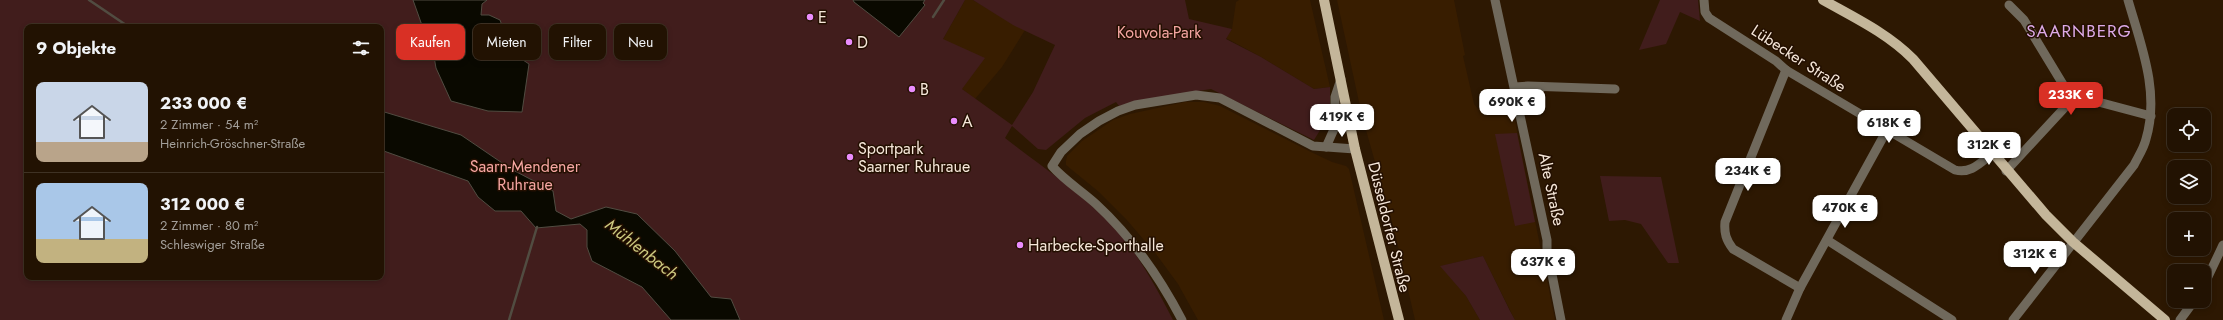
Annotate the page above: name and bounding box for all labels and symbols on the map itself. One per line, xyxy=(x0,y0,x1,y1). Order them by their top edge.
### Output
place label: E xyxy=(818,6,827,29)
marker: E xyxy=(805,12,815,22)
street label: Lübecker Straße xyxy=(1747,19,1851,98)
district label: SAARNBERG xyxy=(2026,19,2132,43)
park label: Kouvola-Park xyxy=(1117,21,1202,44)
place label: D xyxy=(857,31,868,54)
marker: D xyxy=(844,37,854,47)
place label: B xyxy=(920,78,929,101)
pin: 233K € xyxy=(2038,82,2104,116)
marker: B xyxy=(907,84,917,94)
pin: 690K € xyxy=(1479,89,1545,123)
pin: 419K € xyxy=(1309,104,1375,138)
place label: A xyxy=(962,110,973,133)
pin: 618K € xyxy=(1856,110,1922,144)
marker: A xyxy=(949,116,959,126)
pin: 312K € xyxy=(1956,132,2022,166)
place label: Sportpark Saarner Ruhraue xyxy=(858,137,970,178)
street label: Alte Straße xyxy=(1533,150,1570,228)
marker: Sportpark Saarner Ruhraue xyxy=(845,152,855,162)
park label: Saarn-Mendener Ruhraue xyxy=(470,155,581,196)
pin: 234K € xyxy=(1715,158,1781,192)
street label: Düsseldorfer Straße xyxy=(1362,160,1417,295)
pin: 470K € xyxy=(1812,195,1878,229)
water label: Mühlenbach xyxy=(600,213,684,285)
place label: Harbecke-Sporthalle xyxy=(1028,234,1164,257)
marker: Harbecke-Sporthalle xyxy=(1015,240,1025,250)
pin: 312K € xyxy=(2002,241,2068,275)
pin: 637K € xyxy=(1510,249,1576,283)

